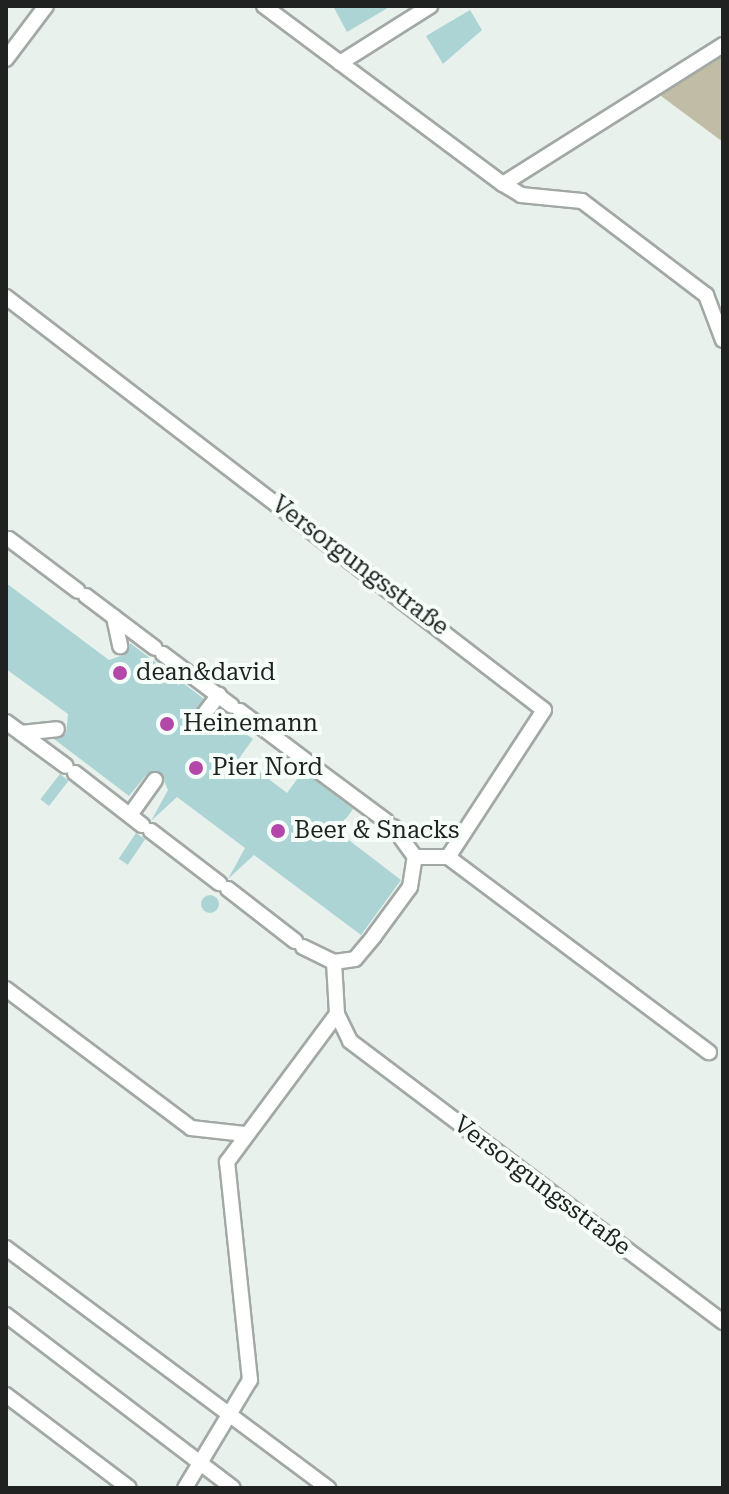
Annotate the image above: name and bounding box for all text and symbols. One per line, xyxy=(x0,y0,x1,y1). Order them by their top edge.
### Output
street label: Versorgungsstraße xyxy=(266,490,454,642)
place label: dean&david xyxy=(136,659,275,687)
marker: dean&david xyxy=(111,664,129,682)
place label: Heinemann xyxy=(183,710,318,738)
marker: Heinemann xyxy=(158,715,176,733)
place label: Pier Nord xyxy=(212,754,323,782)
marker: Pier Nord xyxy=(187,759,205,777)
place label: Beer & Snacks xyxy=(294,817,459,845)
marker: Beer & Snacks xyxy=(269,822,287,840)
street label: Versorgungsstraße xyxy=(448,1110,636,1262)

